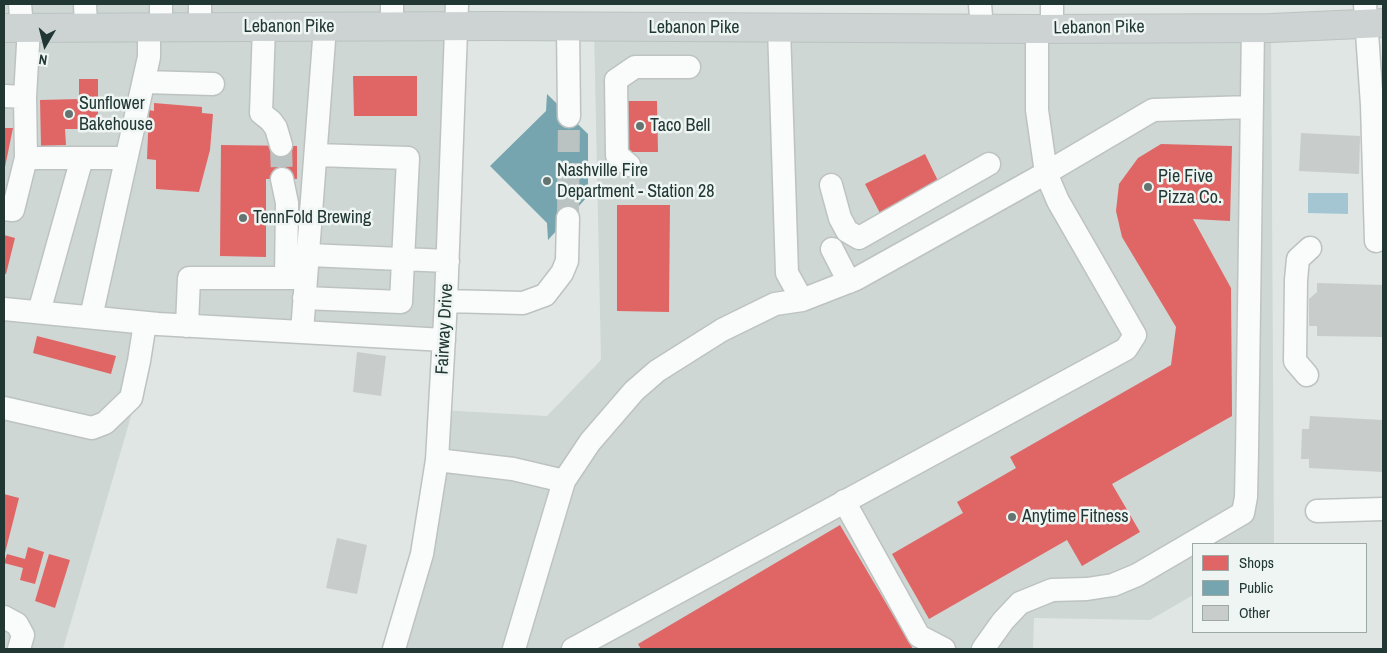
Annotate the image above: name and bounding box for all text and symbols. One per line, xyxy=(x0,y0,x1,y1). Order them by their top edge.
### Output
street label: Lebanon Pike xyxy=(243,16,335,38)
street label: Lebanon Pike xyxy=(1053,16,1145,40)
street label: Lebanon Pike xyxy=(648,17,740,39)
north arrow xyxy=(20,20,70,70)
text: N xyxy=(38,50,48,69)
place label: Sunflower Bakehouse xyxy=(79,93,153,136)
marker: Sunflower Bakehouse xyxy=(63,108,75,120)
place label: Taco Bell xyxy=(650,115,710,137)
marker: Taco Bell xyxy=(634,120,646,132)
place label: Nashville Fire Department - Station 28 xyxy=(557,160,715,202)
place label: Pie Five Pizza Co. xyxy=(1158,166,1222,208)
marker: Nashville Fire Department - Station 28 xyxy=(541,175,553,187)
marker: Pie Five Pizza Co. xyxy=(1142,181,1154,193)
place label: TennFold Brewing xyxy=(253,207,371,229)
marker: TennFold Brewing xyxy=(237,212,249,224)
street label: Fairway Drive xyxy=(432,283,458,375)
place label: Anytime Fitness xyxy=(1022,506,1129,528)
marker: Anytime Fitness xyxy=(1006,511,1018,523)
legend xyxy=(1192,543,1367,633)
text: Shops xyxy=(1239,552,1274,573)
text: Public xyxy=(1239,577,1273,598)
text: Other xyxy=(1239,602,1270,623)

